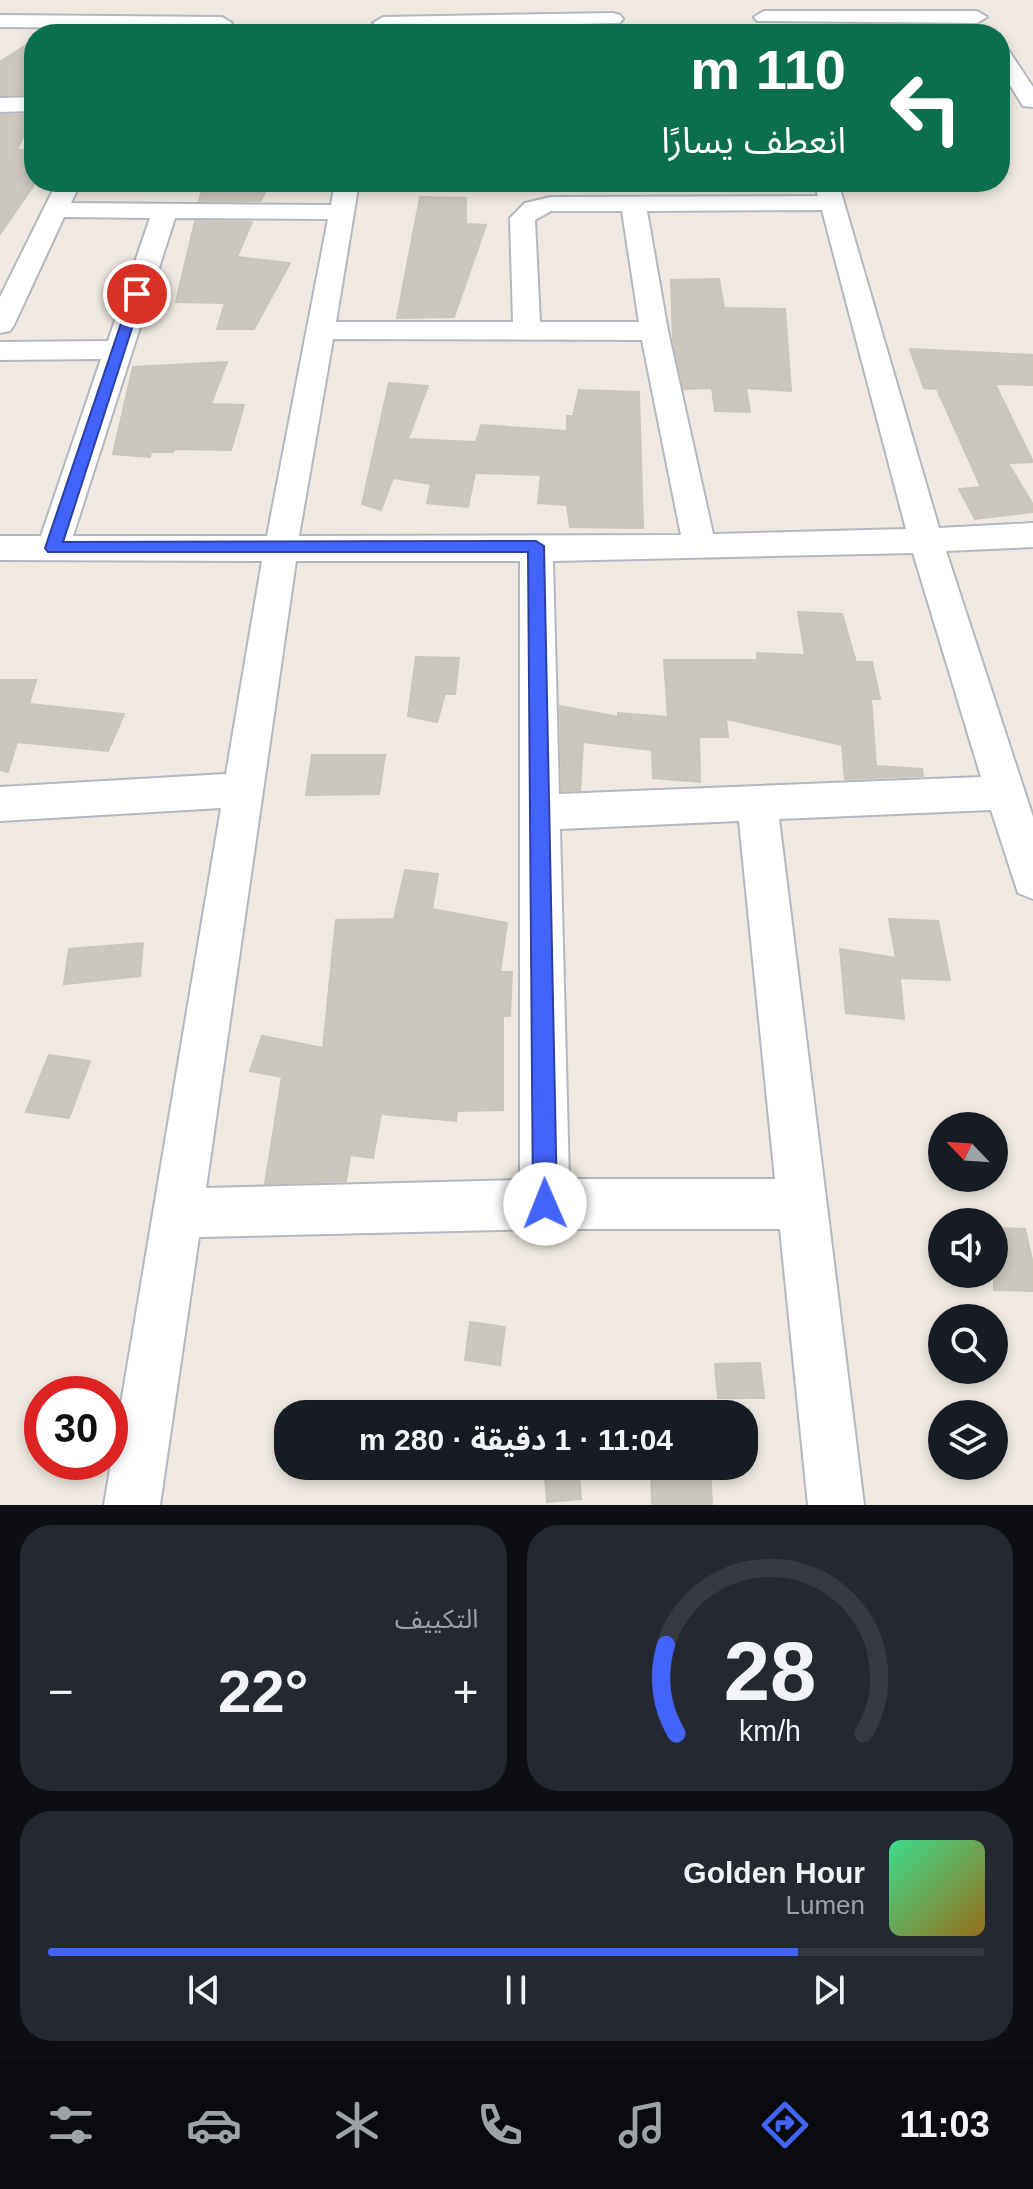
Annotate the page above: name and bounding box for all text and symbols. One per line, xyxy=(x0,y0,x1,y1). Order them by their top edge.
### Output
text: 110 m xyxy=(690,38,846,101)
icon: left xyxy=(874,56,978,160)
text: انعطف يسارًا xyxy=(661,120,846,161)
pin xyxy=(103,260,171,328)
icon: arrive xyxy=(115,272,159,316)
north arrow xyxy=(928,1112,1008,1192)
map controls xyxy=(928,1112,1008,1480)
position arrow xyxy=(503,1162,587,1246)
button: sound xyxy=(928,1208,1008,1288)
button: search xyxy=(928,1304,1008,1384)
speed limit sign: 30 xyxy=(24,1376,128,1480)
button: layers xyxy=(928,1400,1008,1480)
text: 11:04 · 1 دقيقة · 280 m xyxy=(359,1423,673,1456)
text: التكييف xyxy=(395,1604,479,1634)
text: 28 xyxy=(723,1625,816,1718)
text: 22° xyxy=(218,1658,309,1725)
text: − xyxy=(48,1667,74,1716)
text: + xyxy=(453,1667,478,1716)
text: km/h xyxy=(739,1715,801,1747)
text: Golden Hour xyxy=(683,1856,865,1889)
text: Lumen xyxy=(786,1890,865,1920)
icon: previous xyxy=(182,1968,226,2012)
icon: pause xyxy=(494,1968,538,2012)
icon: next xyxy=(807,1968,851,2012)
icon: filters xyxy=(43,2097,99,2153)
icon: car xyxy=(186,2097,242,2153)
icon: climate xyxy=(329,2097,385,2153)
icon: phone xyxy=(472,2097,528,2153)
icon: music xyxy=(614,2097,670,2153)
icon: directions xyxy=(757,2097,813,2153)
text: 11:03 xyxy=(900,2104,990,2145)

